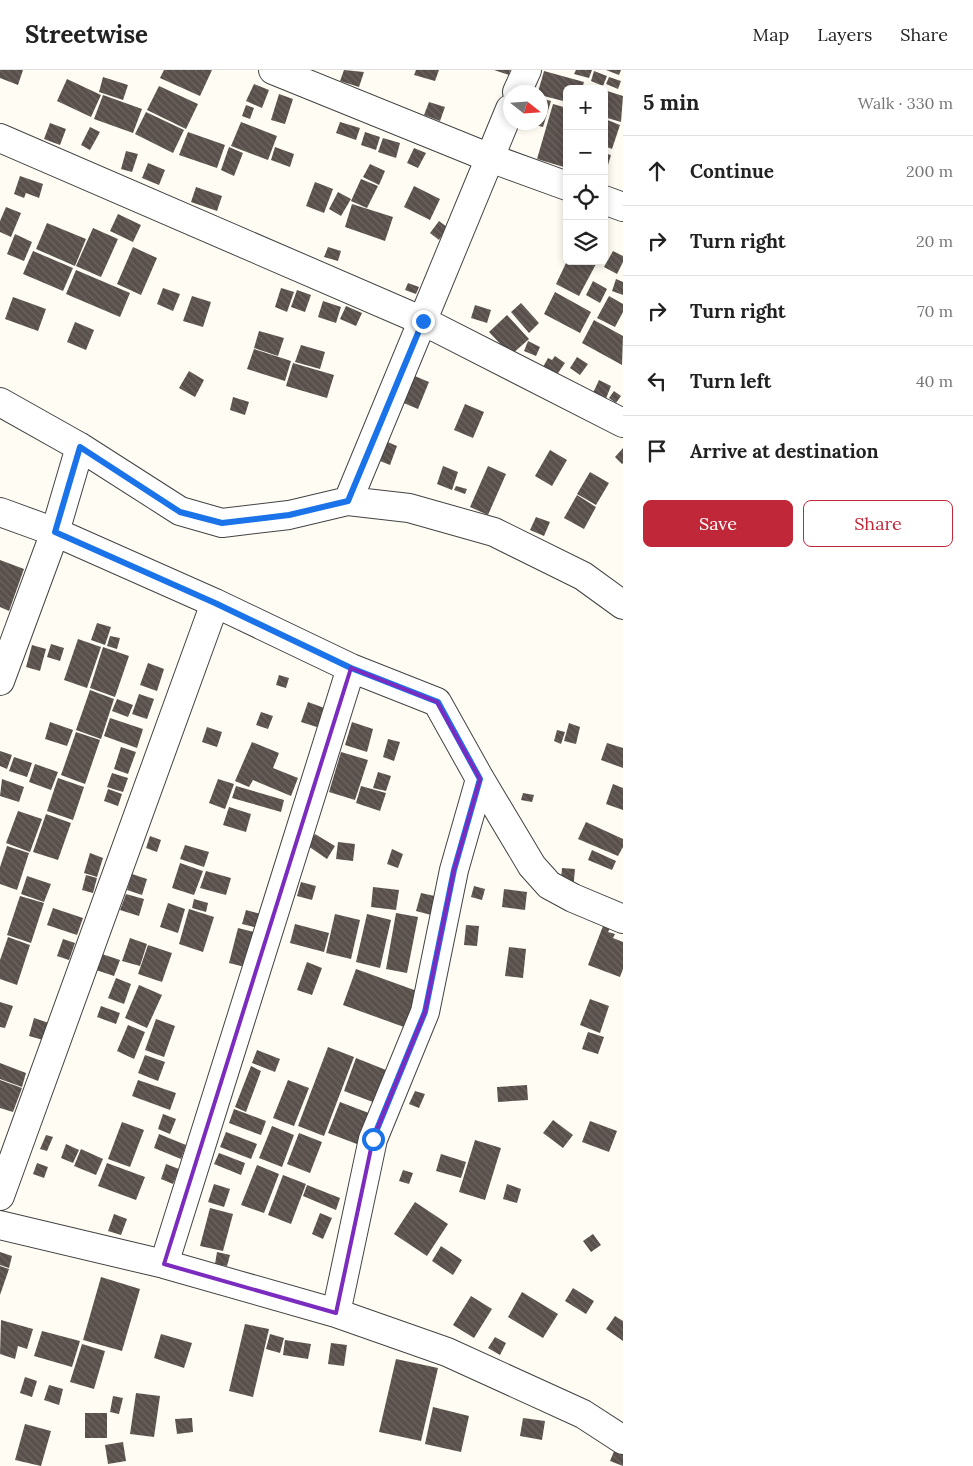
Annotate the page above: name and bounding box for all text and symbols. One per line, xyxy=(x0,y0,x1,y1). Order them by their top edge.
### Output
text: Streetwise xyxy=(25,19,148,50)
text: Map xyxy=(753,23,789,46)
text: Layers xyxy=(817,23,872,46)
text: Share xyxy=(900,23,948,46)
north arrow xyxy=(503,85,548,130)
map controls xyxy=(563,85,608,265)
button: + xyxy=(563,85,608,130)
text: 5 min xyxy=(643,89,699,116)
text: Walk · 330 m xyxy=(858,93,953,113)
button: − xyxy=(563,130,608,175)
icon: ahead xyxy=(643,157,671,185)
text: Continue xyxy=(690,159,774,183)
text: 200 m xyxy=(906,161,953,181)
button: locate xyxy=(563,175,608,220)
button: layers xyxy=(563,220,608,265)
icon: right xyxy=(643,227,671,255)
text: Turn right xyxy=(690,229,786,253)
text: 20 m xyxy=(916,231,953,251)
icon: right xyxy=(643,297,671,325)
text: Turn right xyxy=(690,299,786,323)
text: 70 m xyxy=(917,301,953,321)
route end xyxy=(412,310,435,333)
icon: left xyxy=(643,367,671,395)
text: Turn left xyxy=(690,369,771,393)
text: 40 m xyxy=(916,371,953,391)
icon: arrive xyxy=(643,437,671,465)
text: Arrive at destination xyxy=(690,439,879,463)
button: Save xyxy=(643,500,793,547)
button: Share xyxy=(803,500,953,547)
route start xyxy=(362,1128,385,1151)

